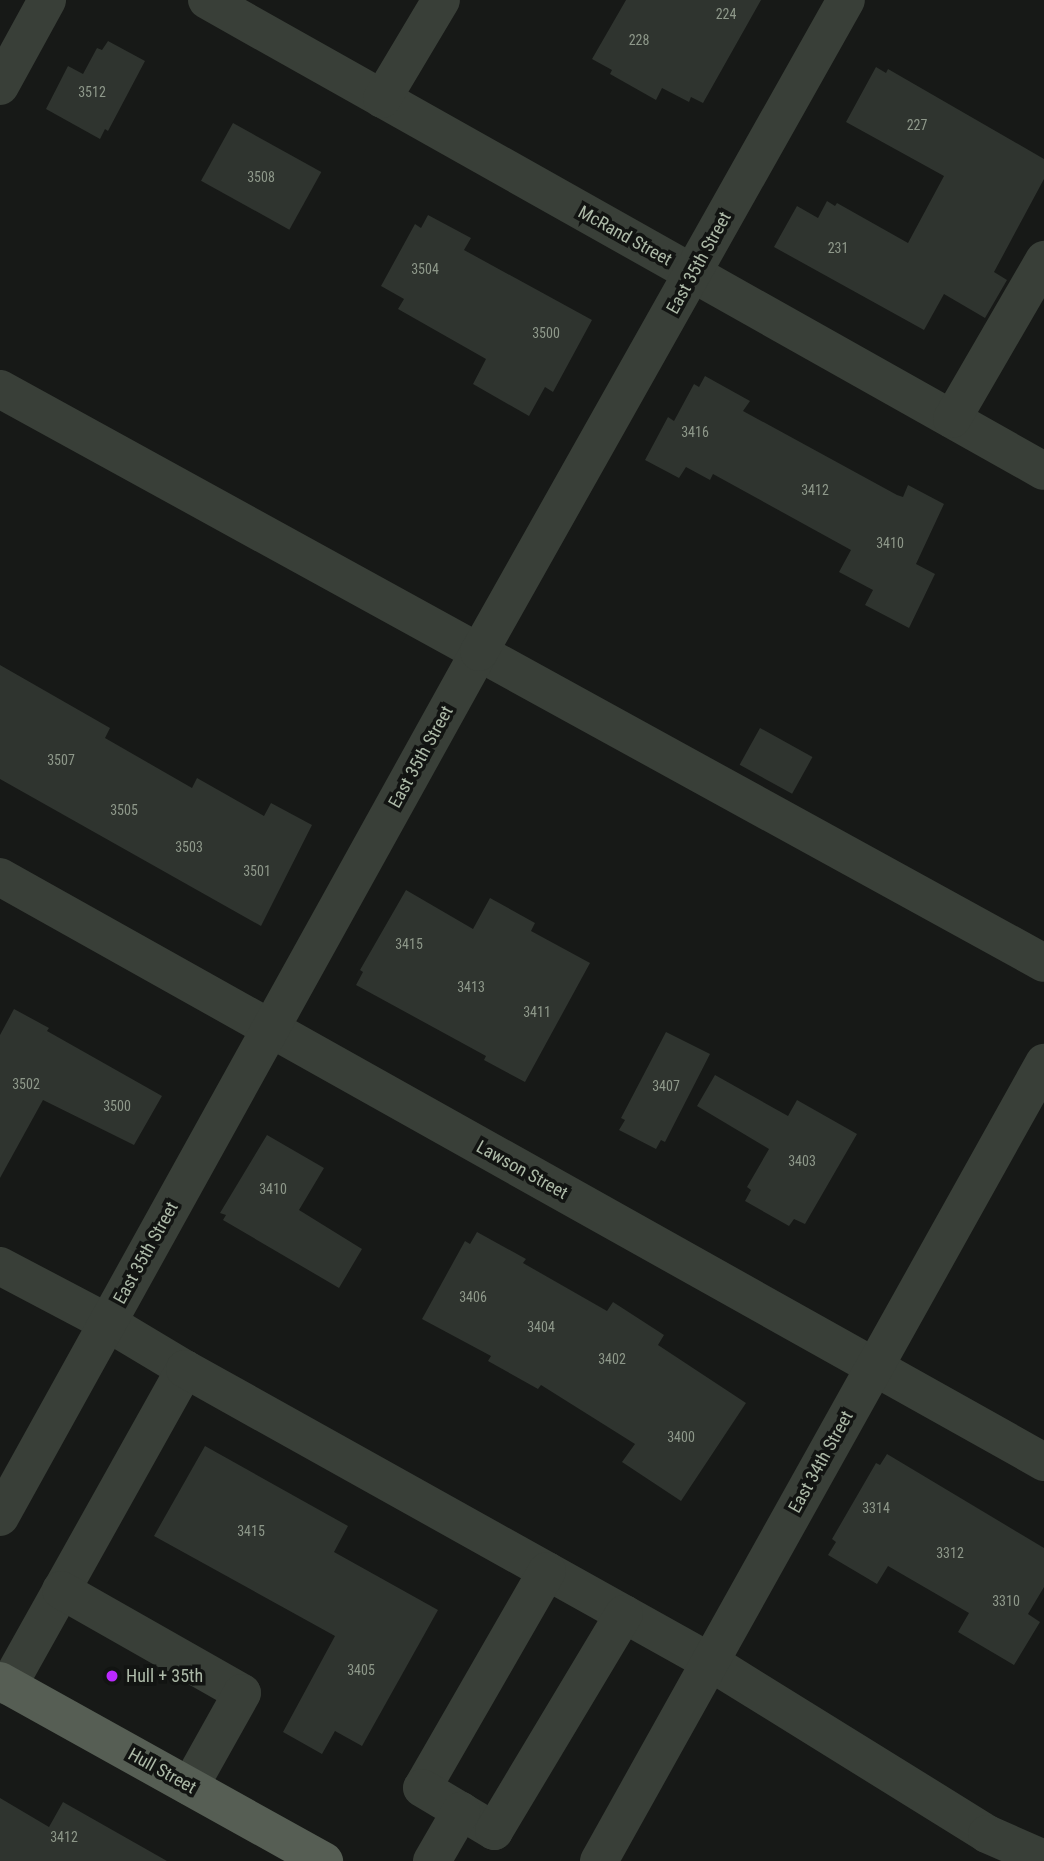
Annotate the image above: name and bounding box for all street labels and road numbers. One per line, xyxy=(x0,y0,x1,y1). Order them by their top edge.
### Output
street label: McRand Street xyxy=(574,201,676,271)
street label: East 35th Street xyxy=(662,208,736,318)
street label: East 35th Street xyxy=(384,702,458,812)
street label: Lawson Street xyxy=(473,1136,571,1204)
street label: East 35th Street xyxy=(109,1198,183,1308)
street label: East 34th Street xyxy=(784,1407,858,1517)
street label: Hull Street xyxy=(124,1744,200,1798)

